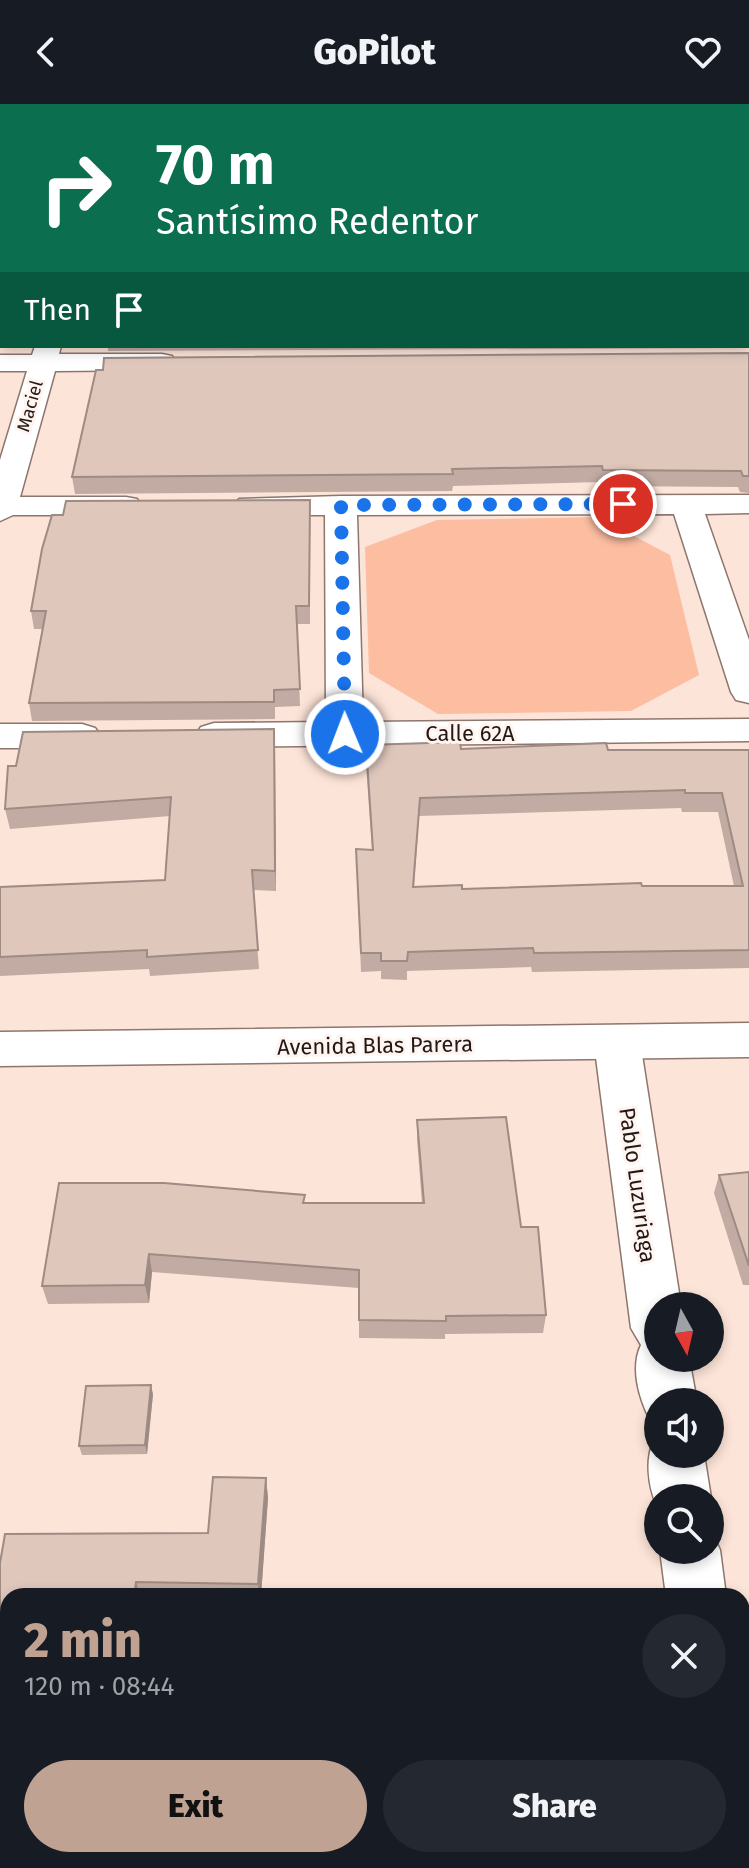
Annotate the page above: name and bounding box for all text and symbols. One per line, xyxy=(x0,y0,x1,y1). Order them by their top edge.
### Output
icon: back xyxy=(24,30,68,74)
text: GoPilot xyxy=(313,30,436,74)
icon: heart xyxy=(681,30,725,74)
text: 70 m xyxy=(156,132,275,199)
icon: right xyxy=(24,136,128,240)
text: Santísimo Redentor xyxy=(156,200,478,244)
icon: arrive xyxy=(107,288,151,332)
text: Then xyxy=(24,292,91,328)
street label: Maciel xyxy=(12,378,48,434)
pin xyxy=(589,470,657,538)
icon: arrive xyxy=(601,482,645,526)
position arrow xyxy=(303,692,387,776)
street label: Calle 62A xyxy=(425,720,515,747)
street label: Avenida Blas Parera xyxy=(277,1030,473,1061)
street label: Pablo Luzuriaga xyxy=(613,1106,662,1265)
north arrow xyxy=(644,1292,724,1372)
map controls xyxy=(644,1292,724,1564)
button: sound xyxy=(644,1388,724,1468)
button: search xyxy=(644,1484,724,1564)
text: 2 min xyxy=(24,1612,142,1670)
button: close xyxy=(642,1614,726,1698)
text: 120 m · 08:44 xyxy=(24,1671,174,1702)
button: Exit xyxy=(24,1760,367,1852)
button: Share xyxy=(383,1760,726,1852)

